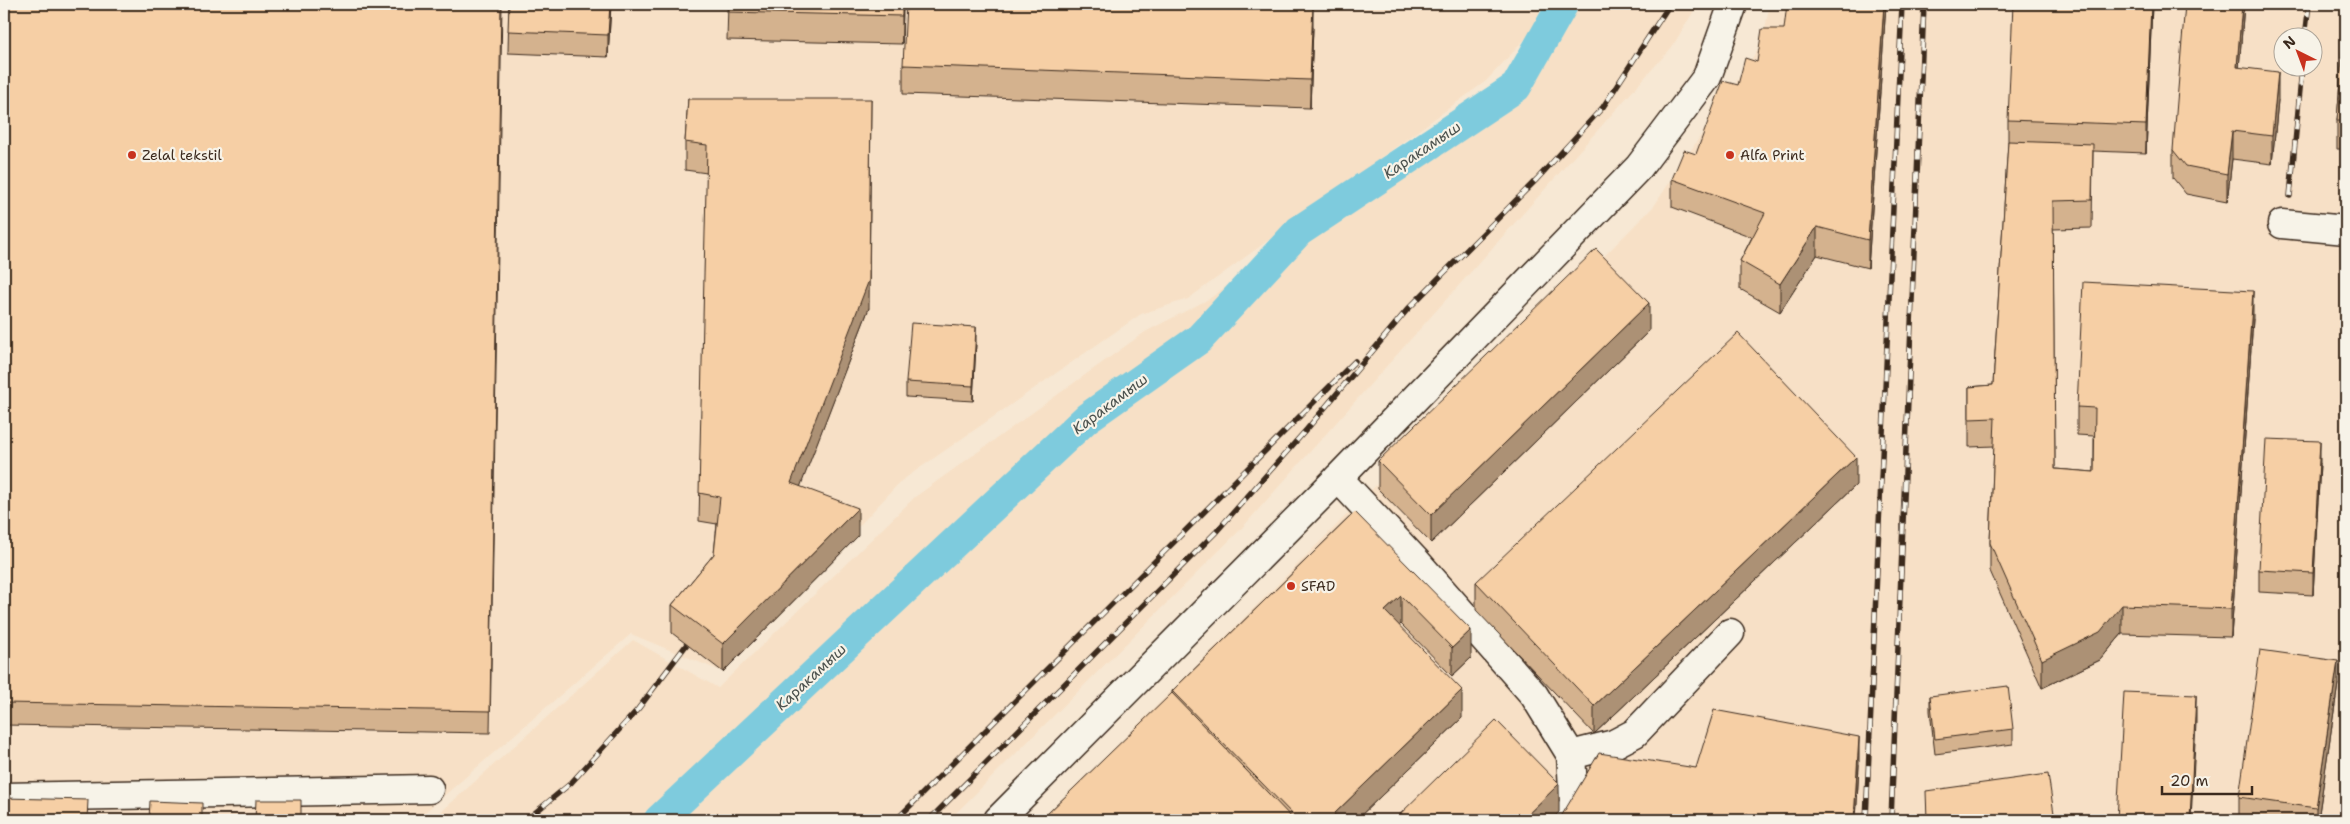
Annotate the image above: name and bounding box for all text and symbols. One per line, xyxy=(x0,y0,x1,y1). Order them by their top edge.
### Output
north arrow xyxy=(2272,28,2322,78)
text: N xyxy=(2279,32,2299,53)
water label: Каракамыш xyxy=(1379,117,1465,183)
place label: Zelal tekstil xyxy=(142,146,222,164)
place label: Alfa Print xyxy=(1740,146,1805,164)
marker: Zelal tekstil xyxy=(126,149,138,161)
marker: Alfa Print xyxy=(1724,149,1736,161)
water label: Каракамыш xyxy=(1068,369,1152,439)
place label: SFAD xyxy=(1301,577,1335,595)
marker: SFAD xyxy=(1285,580,1297,592)
water label: Каракамыш xyxy=(771,639,851,715)
scale bar xyxy=(2162,764,2252,796)
text: 20 m xyxy=(2170,771,2209,791)

